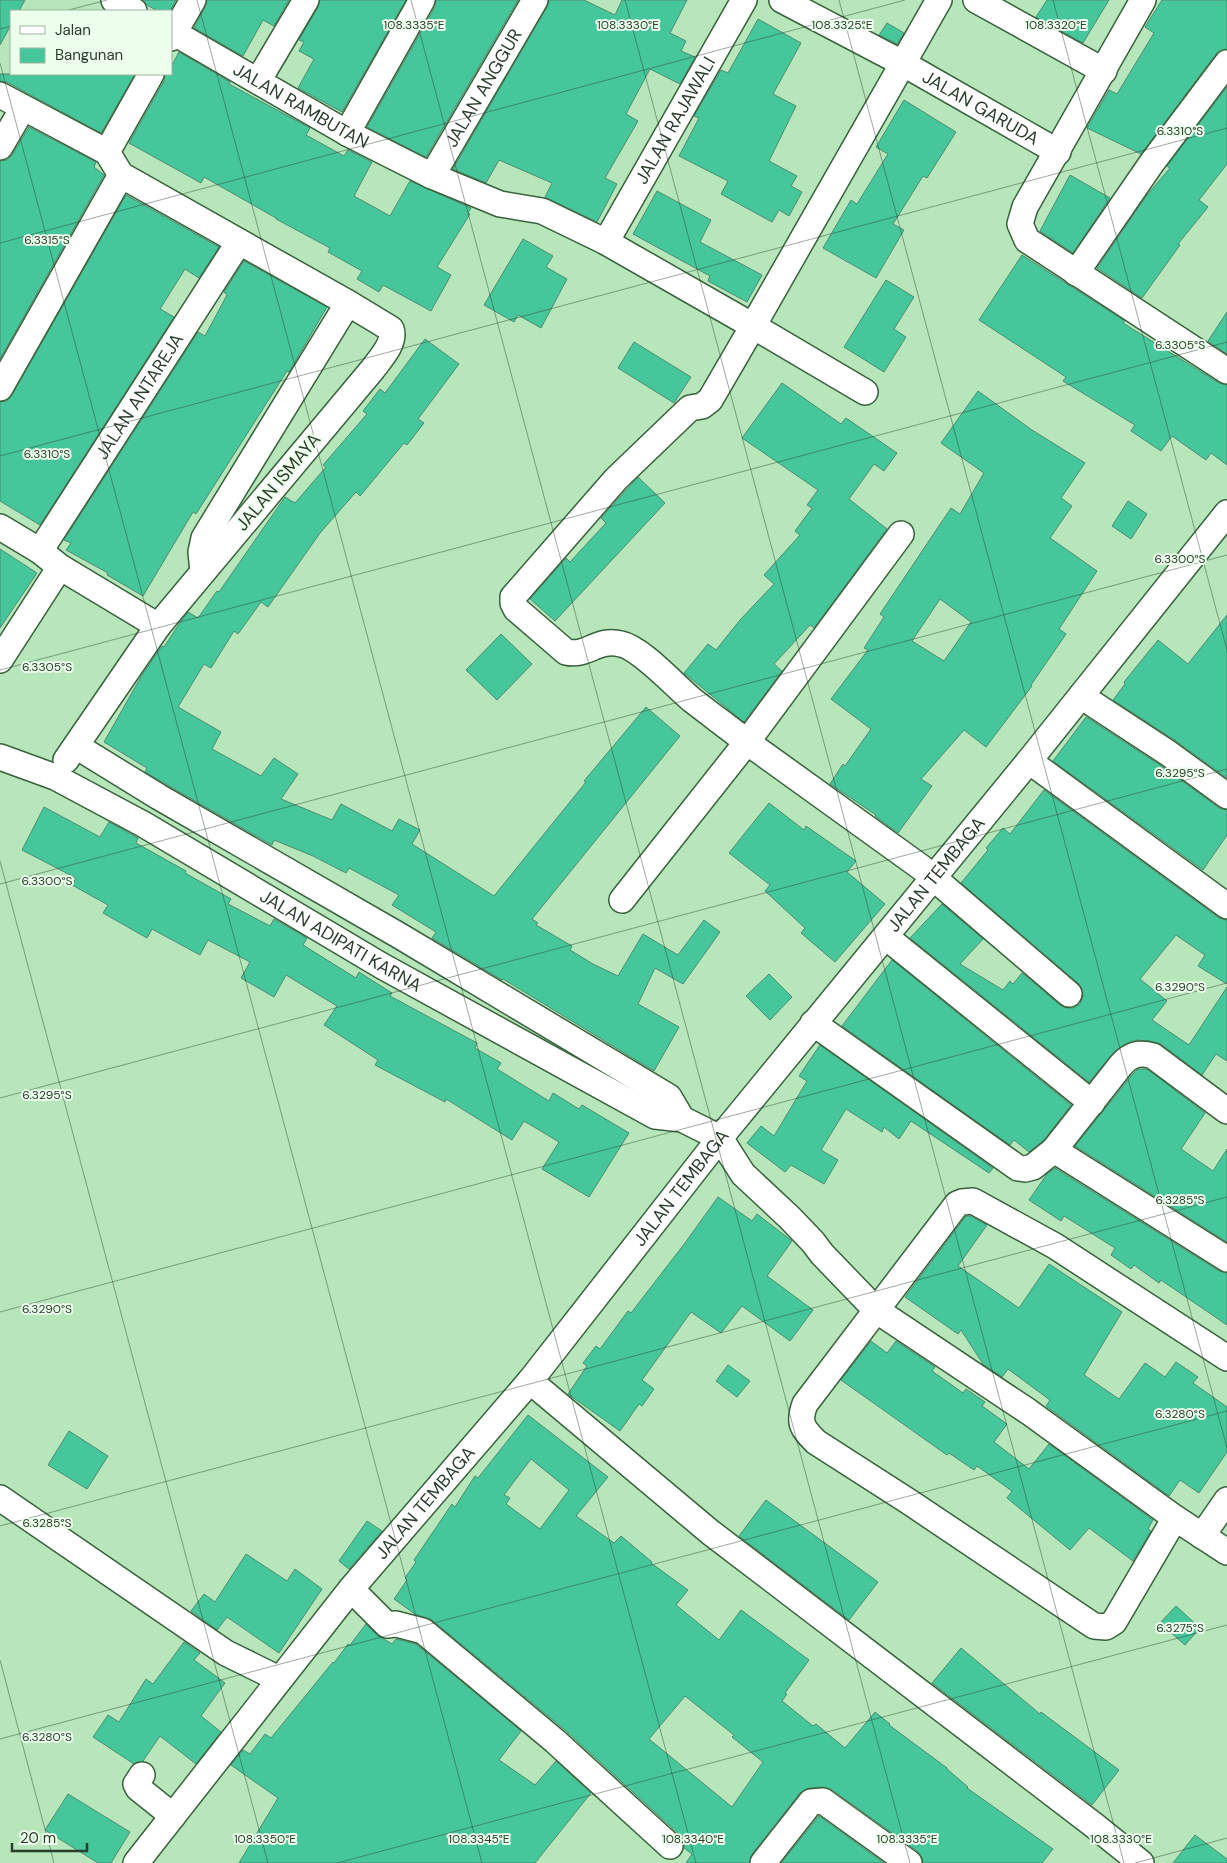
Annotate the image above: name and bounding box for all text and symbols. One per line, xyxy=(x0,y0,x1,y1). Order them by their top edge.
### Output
legend xyxy=(10,10,172,75)
text: 108.3335°E xyxy=(383,17,445,33)
text: 108.3330°E xyxy=(597,17,659,33)
text: 108.3325°E xyxy=(812,17,873,33)
text: 108.3320°E xyxy=(1025,17,1087,33)
text: Jalan xyxy=(55,20,91,40)
street label: JALAN ANGGUR xyxy=(439,24,528,152)
text: Bangunan xyxy=(55,45,123,65)
street label: JALAN RAJAWALI xyxy=(630,52,721,188)
street label: JALAN RAMBUTAN xyxy=(229,58,373,154)
street label: JALAN GARUDA xyxy=(918,65,1043,151)
text: 6.3310°S xyxy=(1157,123,1203,139)
text: 6.3315°S xyxy=(24,232,70,248)
street label: JALAN ANTAREJA xyxy=(90,329,189,464)
text: 6.3305°S xyxy=(1155,337,1205,353)
street label: JALAN ISMAYA xyxy=(230,428,326,536)
text: 6.3310°S xyxy=(24,446,70,462)
text: 6.3300°S xyxy=(1154,551,1206,567)
text: 6.3305°S xyxy=(22,659,72,675)
text: 6.3295°S xyxy=(1155,765,1205,781)
street label: JALAN TEMBAGA xyxy=(882,812,990,937)
text: 6.3300°S xyxy=(21,873,73,889)
street label: JALAN ADIPATI KARNA xyxy=(255,884,426,998)
text: 6.3290°S xyxy=(1155,979,1205,995)
text: 6.3295°S xyxy=(22,1087,72,1103)
street label: JALAN TEMBAGA xyxy=(628,1124,734,1251)
text: 6.3285°S xyxy=(1156,1192,1205,1208)
text: 6.3290°S xyxy=(22,1301,72,1317)
text: 6.3280°S xyxy=(1155,1406,1205,1422)
street label: JALAN TEMBAGA xyxy=(370,1441,481,1564)
text: 6.3285°S xyxy=(23,1515,72,1531)
text: 6.3275°S xyxy=(1156,1620,1204,1636)
text: 6.3280°S xyxy=(22,1729,72,1745)
scale bar xyxy=(12,1820,88,1852)
text: 20 m xyxy=(20,1828,56,1848)
text: 108.3350°E xyxy=(234,1831,296,1847)
text: 108.3345°E xyxy=(448,1831,510,1847)
text: 108.3340°E xyxy=(662,1831,724,1847)
text: 108.3335°E xyxy=(876,1831,938,1847)
text: 108.3330°E xyxy=(1090,1831,1152,1847)

